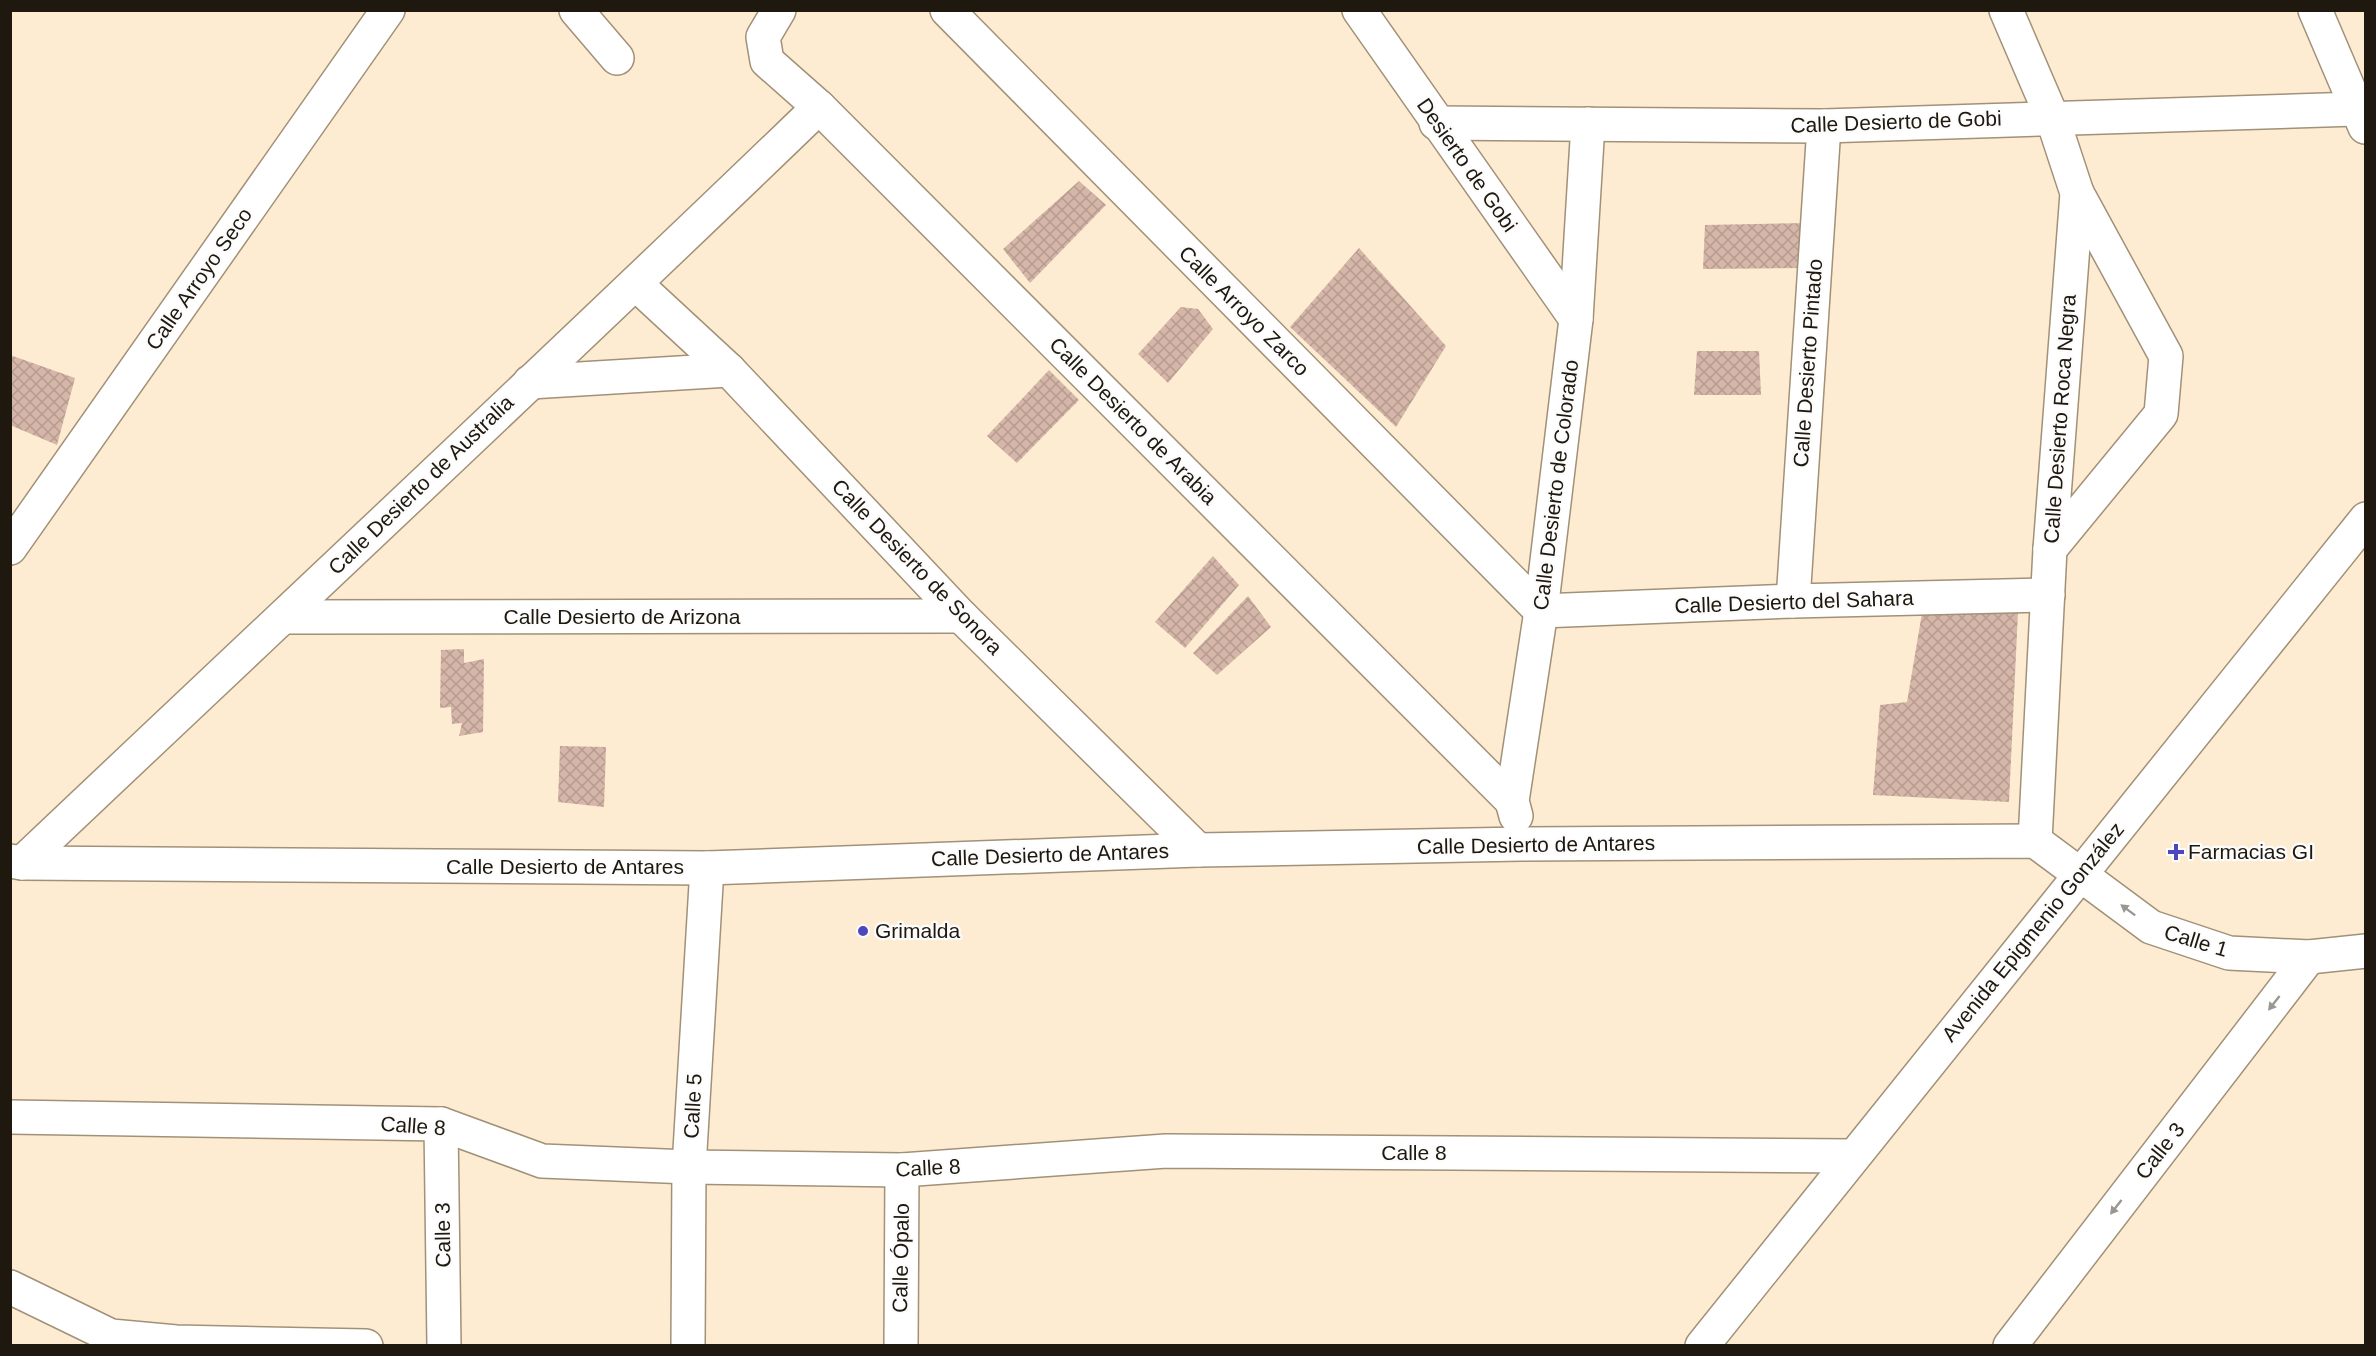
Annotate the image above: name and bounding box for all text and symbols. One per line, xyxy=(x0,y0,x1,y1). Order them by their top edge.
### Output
street label: Desierto de Gobi xyxy=(1413,94,1522,236)
street label: Calle Desierto de Gobi xyxy=(1790,106,2002,137)
street label: Calle Arroyo Seco xyxy=(141,203,256,354)
street label: Calle Arroyo Zarco xyxy=(1175,241,1314,380)
street label: Calle Desierto Pintado xyxy=(1789,258,1826,468)
street label: Calle Desierto Roca Negra xyxy=(2039,293,2080,544)
street label: Calle Desierto de Arabia xyxy=(1045,332,1222,509)
street label: Calle Desierto de Colorado xyxy=(1529,358,1582,611)
street label: Calle Desierto de Australia xyxy=(324,390,518,579)
street label: Calle Desierto de Sonora xyxy=(828,474,1007,659)
street label: Calle Desierto del Sahara xyxy=(1674,586,1914,617)
street label: Calle Desierto de Arizona xyxy=(504,605,741,628)
street label: Avenida Epigmenio González xyxy=(1937,818,2128,1046)
street label: Calle Desierto de Antares xyxy=(1417,831,1655,858)
street label: Calle Desierto de Antares xyxy=(931,839,1169,870)
place label: Farmacias GI xyxy=(2188,840,2314,863)
marker: Farmacias GI xyxy=(2169,845,2183,859)
street label: Calle Desierto de Antares xyxy=(446,855,684,878)
one-way arrow xyxy=(2121,904,2137,916)
place label: Grimalda xyxy=(875,919,961,942)
street label: Calle 1 xyxy=(2162,920,2231,961)
marker: Grimalda xyxy=(856,924,870,938)
one-way arrow xyxy=(2267,995,2280,1011)
street label: Calle 5 xyxy=(679,1073,706,1139)
street label: Calle 8 xyxy=(380,1112,446,1139)
street label: Calle 3 xyxy=(2130,1118,2189,1184)
street label: Calle 8 xyxy=(1381,1141,1447,1164)
street label: Calle 8 xyxy=(895,1154,961,1181)
one-way arrow xyxy=(2111,1200,2123,1215)
street label: Calle 3 xyxy=(430,1202,455,1268)
street label: Calle Ópalo xyxy=(888,1203,913,1313)

